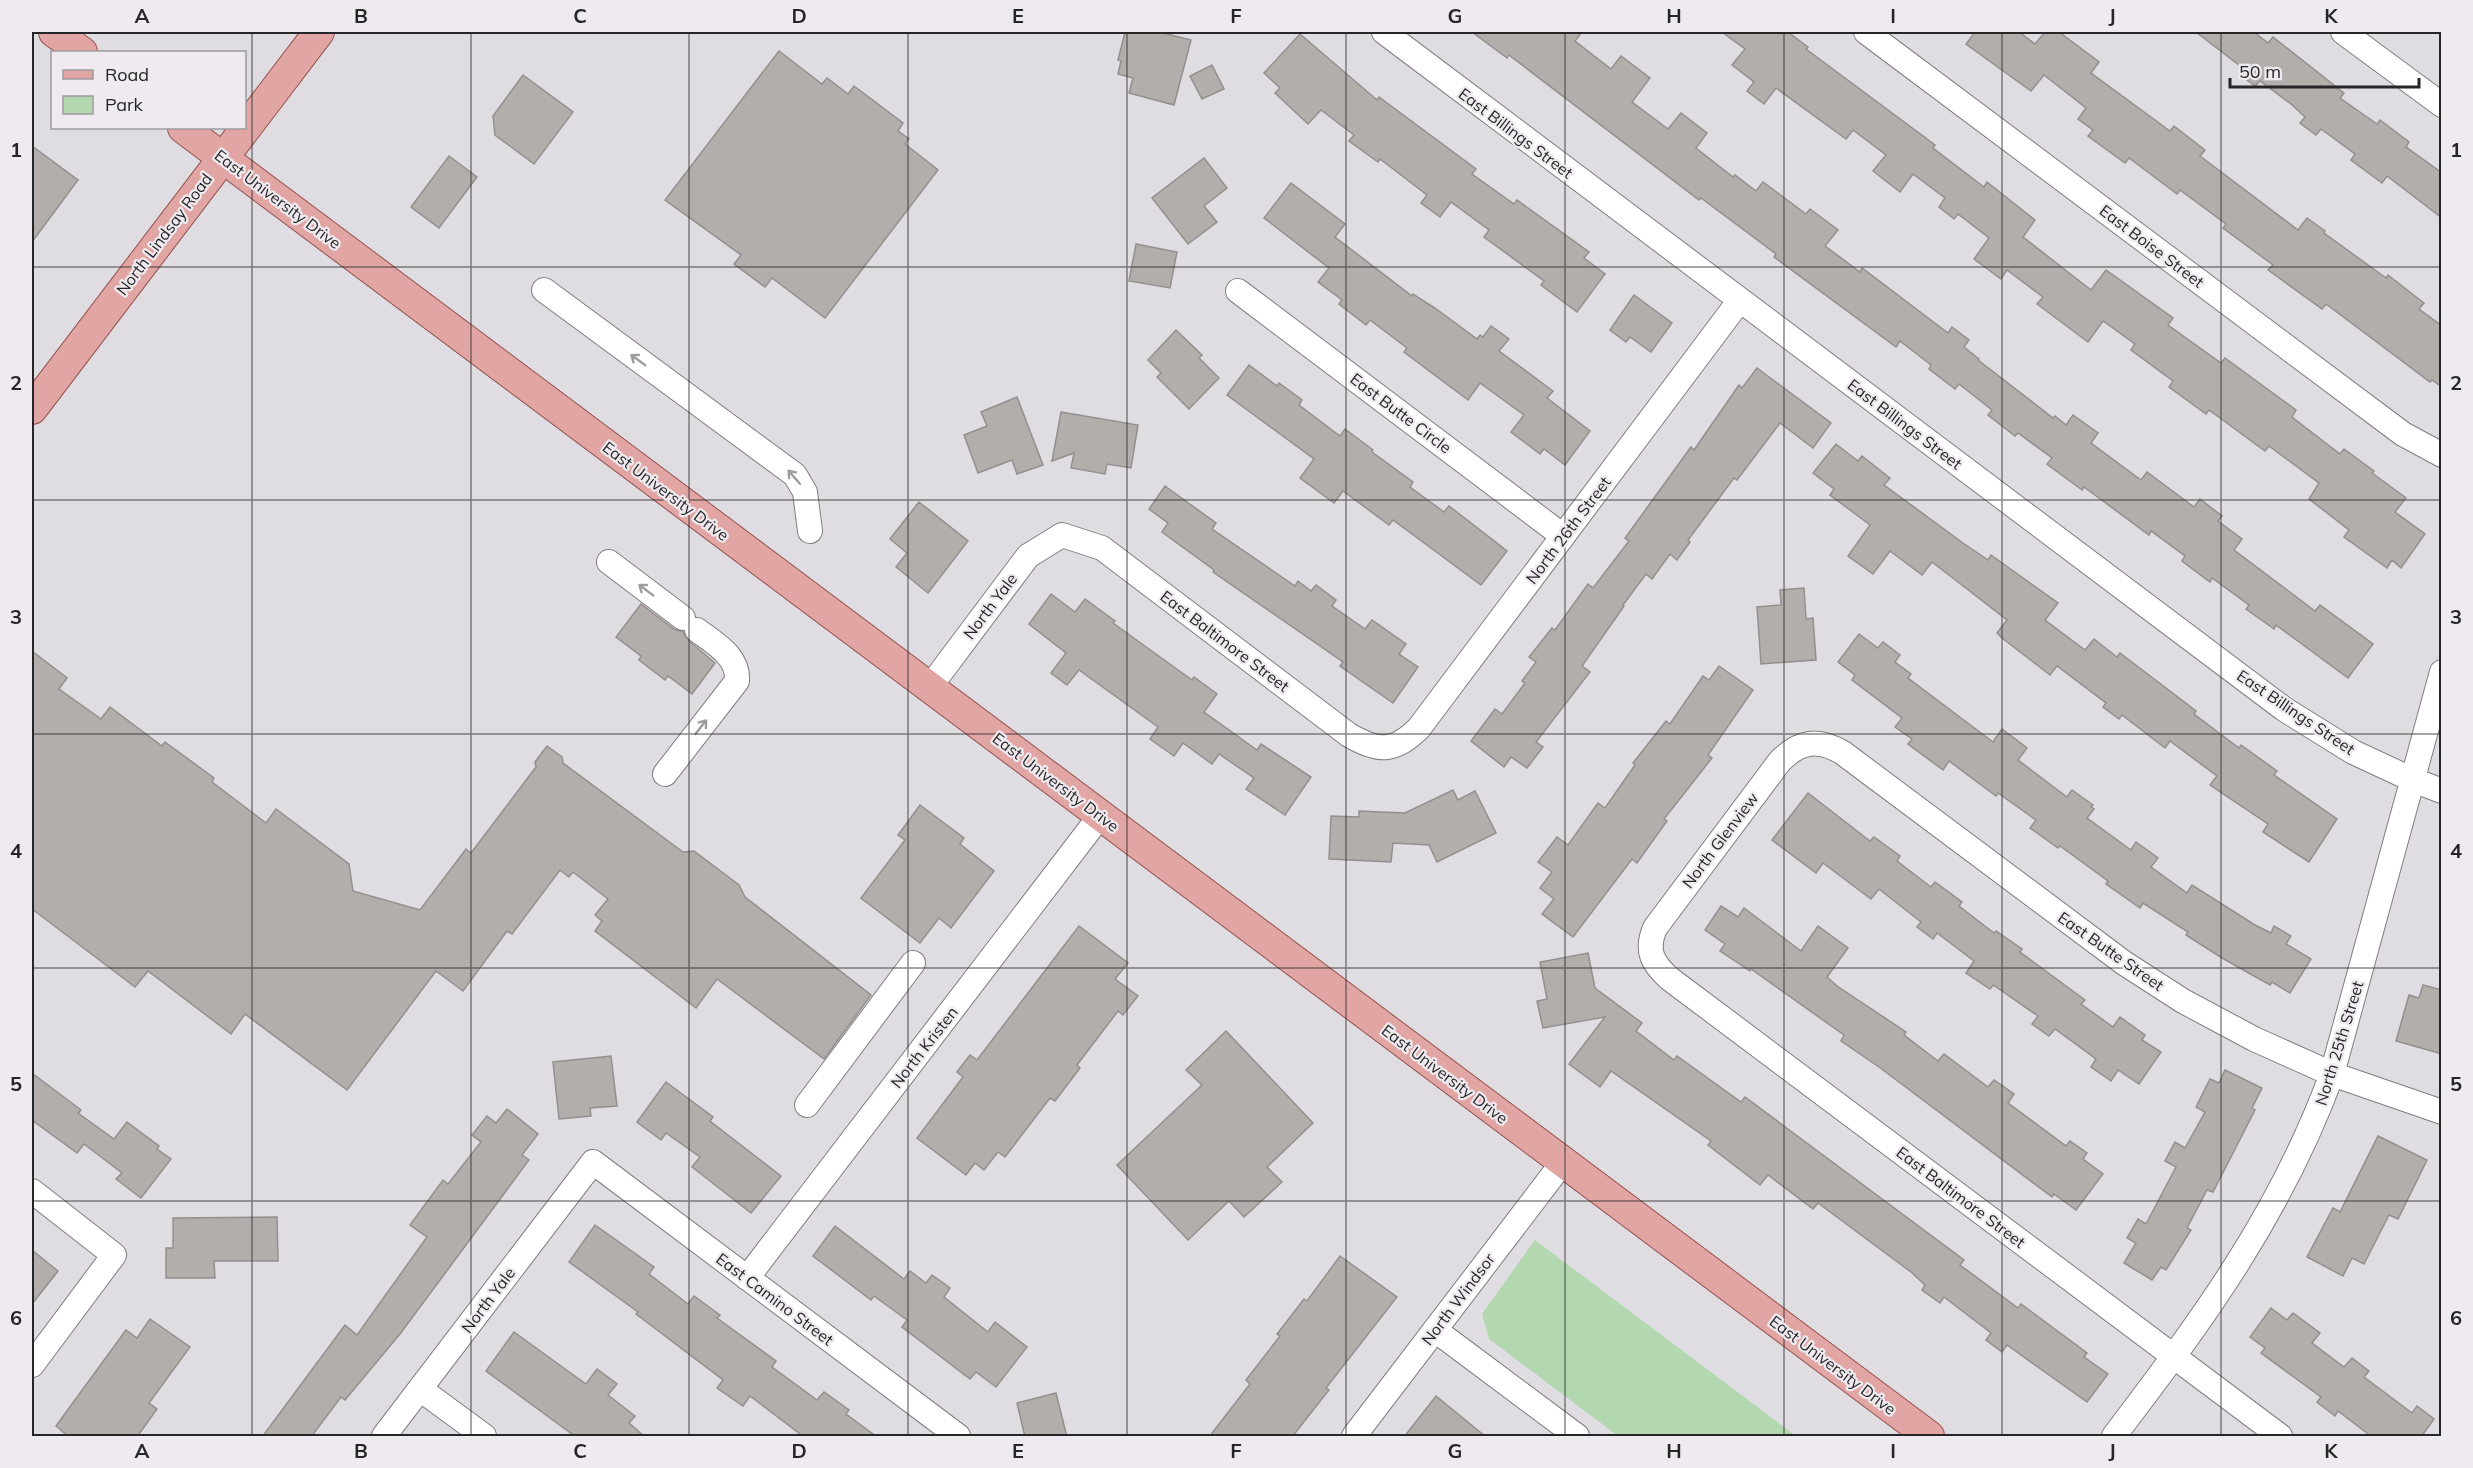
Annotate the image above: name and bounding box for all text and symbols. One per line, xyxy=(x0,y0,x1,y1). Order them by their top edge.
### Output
text: A xyxy=(135,3,150,28)
text: B xyxy=(354,3,368,28)
text: C xyxy=(573,3,587,28)
text: D xyxy=(791,3,807,28)
text: E xyxy=(1012,3,1024,28)
text: F xyxy=(1230,3,1242,28)
text: G xyxy=(1448,3,1462,28)
text: H xyxy=(1666,3,1682,28)
text: I xyxy=(1890,3,1896,28)
text: J xyxy=(2108,3,2116,28)
text: K xyxy=(2324,3,2338,28)
legend xyxy=(51,51,246,129)
scale bar xyxy=(2230,51,2419,89)
text: 50 m xyxy=(2239,60,2281,83)
text: Road xyxy=(105,63,149,86)
street label: East Billings Street xyxy=(1455,83,1577,183)
text: Park xyxy=(105,93,144,116)
text: 1 xyxy=(10,137,22,162)
text: 1 xyxy=(2450,137,2462,162)
street label: East University Drive xyxy=(211,145,345,253)
street label: North Lindsay Road xyxy=(112,169,216,299)
street label: East Boise Street xyxy=(2096,200,2208,292)
one-way arrow xyxy=(631,354,647,366)
street label: East Butte Circle xyxy=(1347,369,1455,457)
text: 2 xyxy=(10,370,22,395)
text: 2 xyxy=(2450,370,2462,395)
street label: East Billings Street xyxy=(1844,374,1966,474)
street label: East University Drive xyxy=(599,437,733,545)
one-way arrow xyxy=(787,470,801,485)
street label: North 26th Street xyxy=(1521,472,1615,588)
street label: North Yale xyxy=(959,569,1021,643)
one-way arrow xyxy=(638,584,654,597)
street label: East Baltimore Street xyxy=(1157,586,1294,696)
text: 3 xyxy=(10,604,22,629)
text: 3 xyxy=(2450,604,2462,629)
street label: East Billings Street xyxy=(2233,665,2359,759)
one-way arrow xyxy=(694,720,707,736)
street label: East University Drive xyxy=(989,728,1123,836)
street label: North Glenview xyxy=(1677,788,1763,892)
text: 4 xyxy=(10,838,22,863)
text: 4 xyxy=(2450,838,2462,863)
street label: East Butte Street xyxy=(2054,907,2168,995)
street label: North 25th Street xyxy=(2311,978,2368,1108)
street label: North Kristen xyxy=(886,1002,962,1092)
street label: East University Drive xyxy=(1378,1020,1512,1128)
text: 5 xyxy=(10,1071,22,1096)
text: 5 xyxy=(2450,1071,2462,1096)
street label: East Baltimore Street xyxy=(1893,1142,2030,1252)
street label: East Camino Street xyxy=(712,1248,838,1350)
street label: North Windsor xyxy=(1417,1249,1499,1349)
street label: North Yale xyxy=(457,1263,519,1337)
text: 6 xyxy=(10,1305,22,1330)
text: 6 xyxy=(2450,1305,2462,1330)
street label: East University Drive xyxy=(1766,1311,1900,1419)
text: A xyxy=(135,1438,150,1463)
text: B xyxy=(354,1438,368,1463)
text: C xyxy=(573,1438,587,1463)
text: D xyxy=(791,1438,807,1463)
text: E xyxy=(1012,1438,1024,1463)
text: F xyxy=(1230,1438,1242,1463)
text: G xyxy=(1448,1438,1462,1463)
text: H xyxy=(1666,1438,1682,1463)
text: I xyxy=(1890,1438,1896,1463)
text: J xyxy=(2108,1438,2116,1463)
text: K xyxy=(2324,1438,2338,1463)

